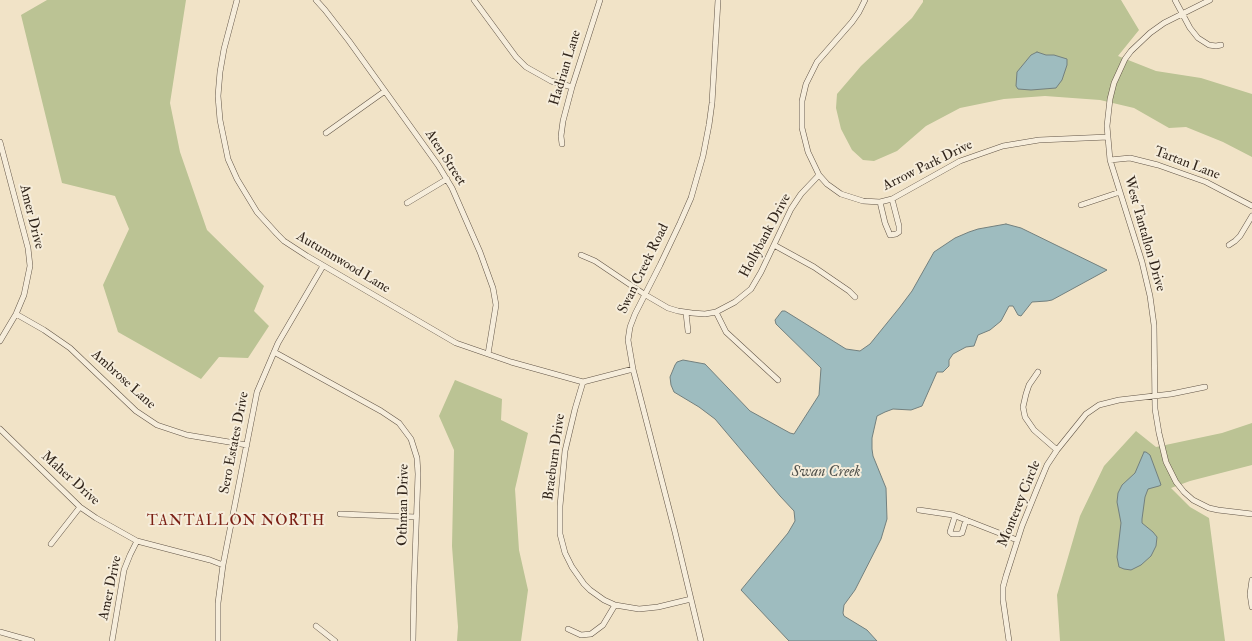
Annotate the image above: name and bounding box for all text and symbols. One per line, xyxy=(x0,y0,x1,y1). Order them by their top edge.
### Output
street label: Hadrian Lane xyxy=(547,28,585,108)
street label: Aten Street xyxy=(421,127,469,189)
street label: Arrow Park Drive xyxy=(880,137,976,195)
street label: Tartan Lane xyxy=(1152,144,1222,184)
street label: West Tantallon Drive xyxy=(1119,174,1169,294)
street label: Amer Drive xyxy=(15,183,47,251)
street label: Hollybank Drive xyxy=(737,191,795,281)
street label: Swan Creek Road xyxy=(615,221,673,317)
street label: Autumnwood Lane xyxy=(293,228,393,298)
street label: Ambrose Lane xyxy=(87,347,159,413)
street label: Sero Estates Drive xyxy=(217,390,253,496)
street label: Braeburn Drive xyxy=(541,413,569,501)
street label: Maher Drive xyxy=(37,448,103,510)
street label: Monterey Circle xyxy=(995,458,1045,550)
street label: Othman Drive xyxy=(395,464,413,546)
water label: Swan Creek xyxy=(792,464,860,482)
district label: TANTALLON NORTH xyxy=(147,513,325,531)
street label: Amer Drive xyxy=(96,554,126,622)

